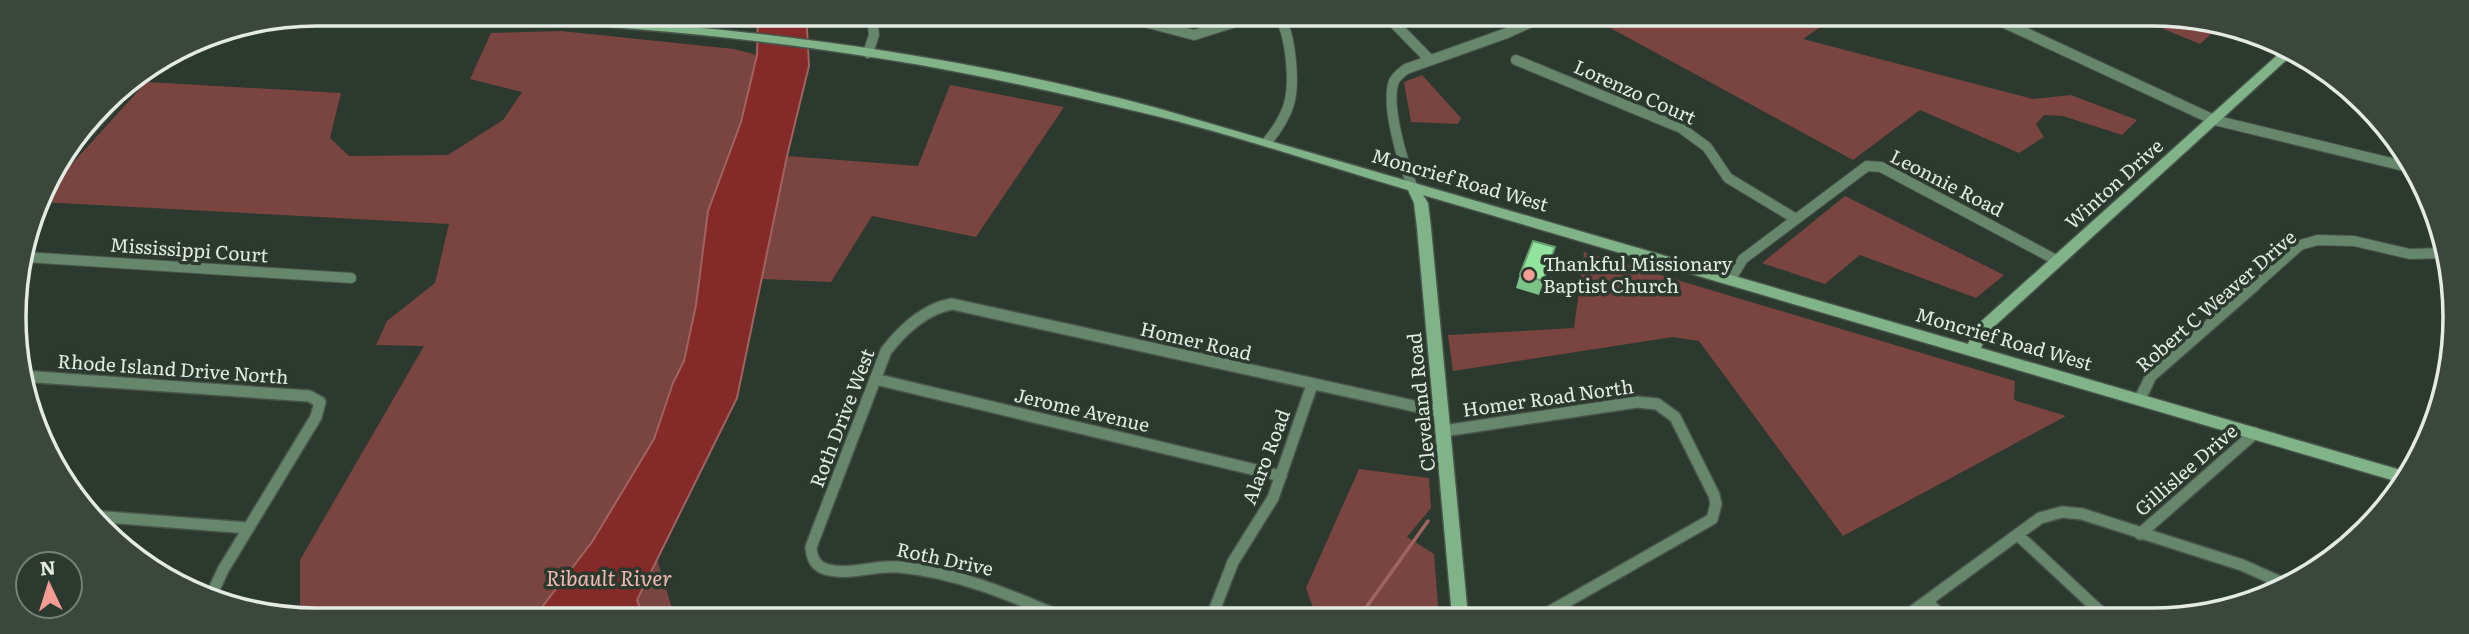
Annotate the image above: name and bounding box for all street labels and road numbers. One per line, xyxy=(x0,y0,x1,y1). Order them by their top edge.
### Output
street label: Lorenzo Court xyxy=(1570,52,1701,131)
street label: Winton Drive xyxy=(2058,131,2169,235)
street label: Moncrief Road West xyxy=(1369,140,1552,218)
street label: Leonnie Road xyxy=(1886,141,2009,223)
street label: Robert C Weaver Drive xyxy=(2129,223,2302,378)
street label: Mississippi Court xyxy=(109,230,269,269)
street label: Moncrief Road West xyxy=(1913,299,2096,377)
street label: Homer Road xyxy=(1138,314,1255,367)
street label: Cleveland Road xyxy=(1399,331,1441,473)
street label: Roth Drive West xyxy=(802,344,881,491)
street label: Rhode Island Drive North xyxy=(56,346,290,390)
street label: Homer Road North xyxy=(1461,371,1635,423)
street label: Jerome Avenue xyxy=(1012,380,1153,438)
street label: Alaro Road xyxy=(1234,405,1296,508)
street label: Gillislee Drive xyxy=(2128,417,2243,522)
street label: Roth Drive xyxy=(894,534,996,582)

